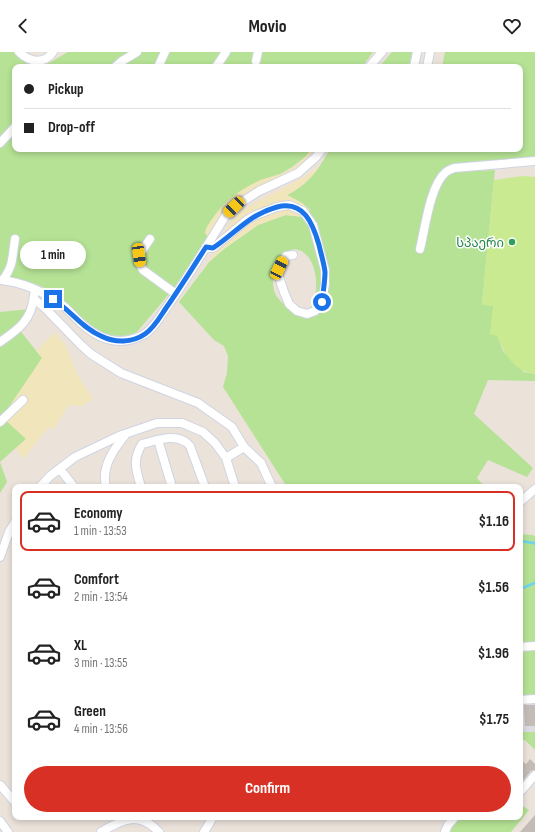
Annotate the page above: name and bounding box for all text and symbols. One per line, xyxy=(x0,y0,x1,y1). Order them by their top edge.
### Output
icon: back xyxy=(12,15,34,37)
icon: heart xyxy=(501,15,523,37)
text: Movio xyxy=(248,16,287,37)
text: Pickup xyxy=(48,80,84,99)
text: Drop-off xyxy=(48,118,95,137)
car xyxy=(221,194,247,220)
place label: სპაერი xyxy=(456,235,504,251)
marker: სპაერი xyxy=(507,237,517,247)
callout: 1 min xyxy=(20,241,86,269)
car xyxy=(131,242,147,268)
text: 1 min xyxy=(41,247,65,263)
car xyxy=(268,255,290,281)
route end xyxy=(44,290,62,308)
route start xyxy=(313,293,331,311)
icon: car xyxy=(26,503,62,539)
text: Economy xyxy=(74,504,123,523)
text: $1.16 xyxy=(479,512,509,531)
text: 1 min · 13:53 xyxy=(74,523,127,539)
icon: car xyxy=(26,569,62,605)
text: Comfort xyxy=(74,570,119,589)
text: $1.56 xyxy=(478,578,509,597)
text: 2 min · 13:54 xyxy=(74,589,128,605)
icon: car xyxy=(26,635,62,671)
text: XL xyxy=(74,636,87,655)
text: $1.96 xyxy=(478,644,509,663)
text: 3 min · 13:55 xyxy=(74,655,127,671)
icon: car xyxy=(26,701,62,737)
text: Green xyxy=(74,702,106,721)
text: $1.75 xyxy=(479,710,509,729)
text: 4 min · 13:56 xyxy=(74,721,128,737)
button: Confirm xyxy=(24,766,511,812)

